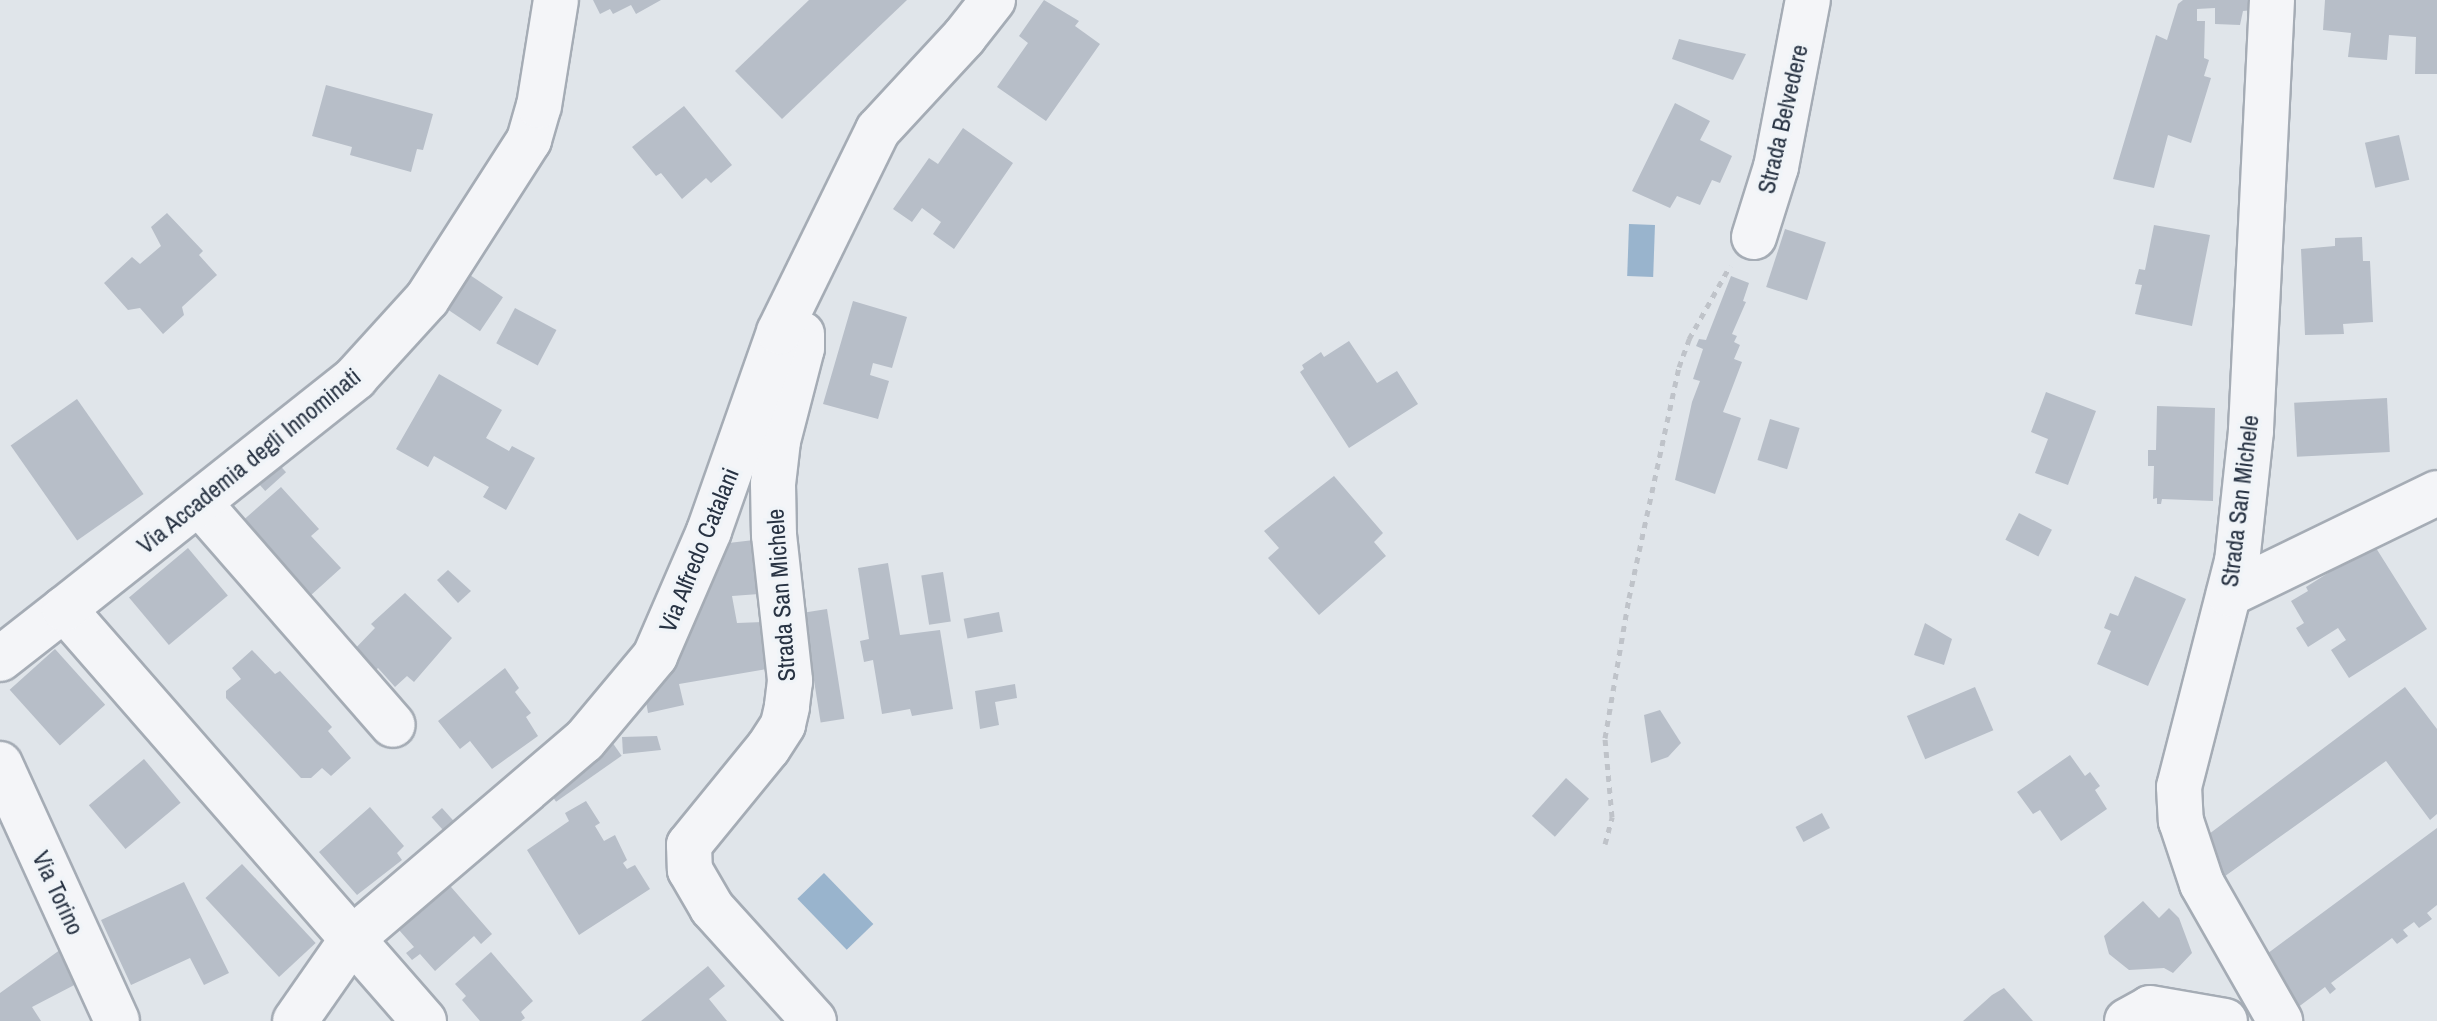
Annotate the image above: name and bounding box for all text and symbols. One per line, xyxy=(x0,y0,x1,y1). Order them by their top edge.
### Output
street label: Strada Belvedere xyxy=(1752,42,1814,196)
street label: Via Accademia degli Innominati xyxy=(131,362,367,560)
street label: Strada San Michele xyxy=(2215,413,2265,589)
street label: Via Alfredo Catalani xyxy=(653,463,745,637)
street label: Strada San Michele xyxy=(761,508,801,682)
street label: Via Torino xyxy=(26,846,90,940)

